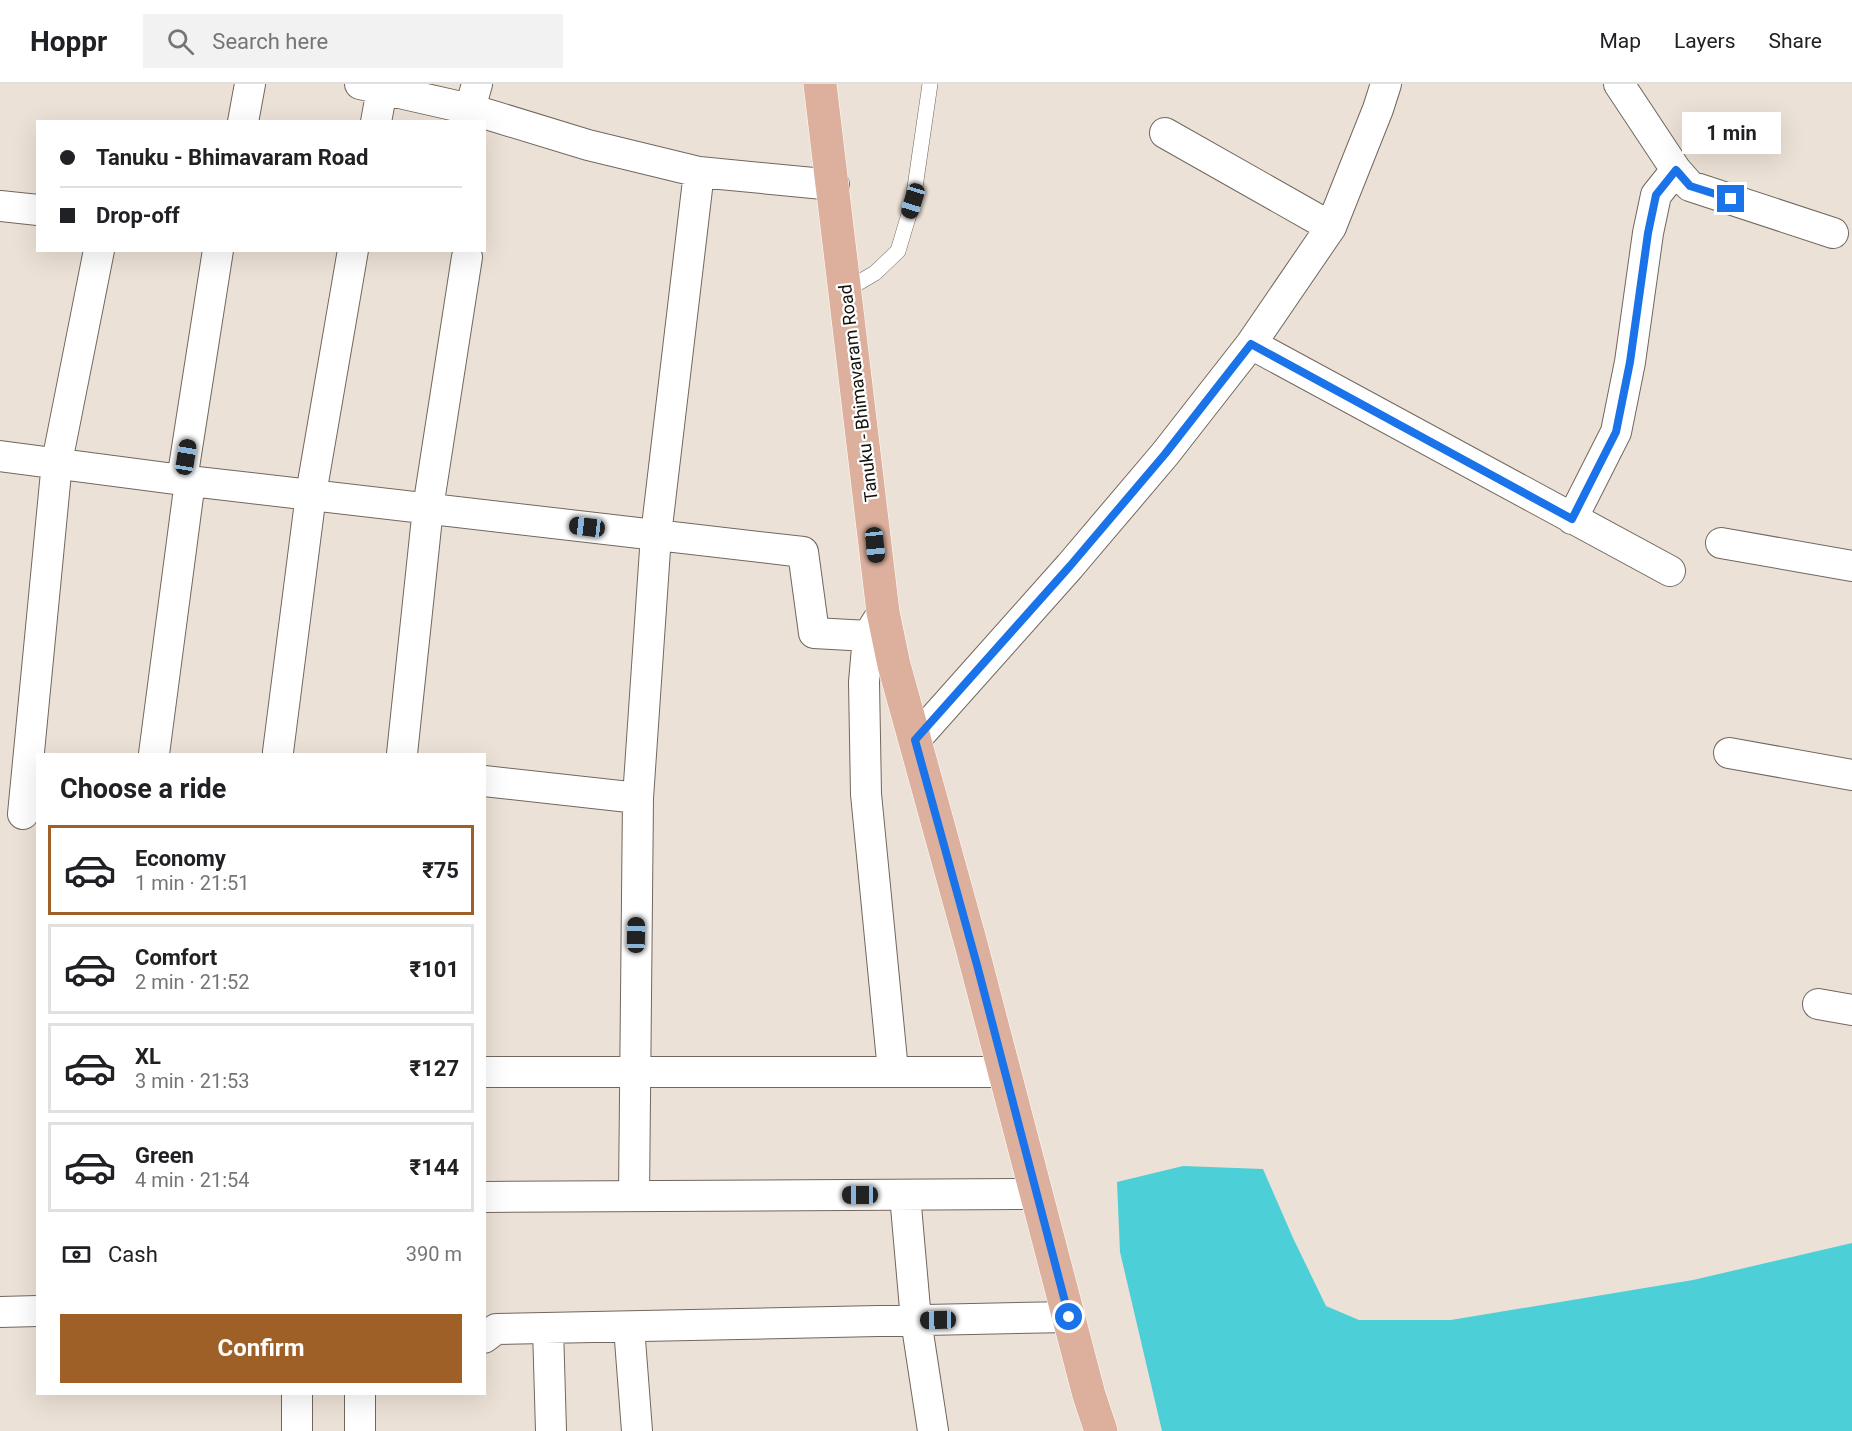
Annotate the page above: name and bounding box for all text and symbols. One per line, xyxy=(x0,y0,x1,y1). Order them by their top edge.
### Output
search box xyxy=(143,14,563,68)
text: Hoppr xyxy=(30,25,107,58)
icon: search xyxy=(164,25,197,58)
text: Search here xyxy=(212,29,328,54)
text: Map xyxy=(1599,29,1641,53)
text: Layers xyxy=(1674,29,1735,53)
text: Share xyxy=(1768,29,1822,53)
callout: 1 min xyxy=(1682,112,1780,154)
text: 1 min xyxy=(1706,121,1757,145)
text: Tanuku - Bhimavaram Road xyxy=(96,145,368,170)
car xyxy=(899,181,927,221)
route end xyxy=(1717,185,1744,212)
text: Drop-off xyxy=(96,203,180,228)
street label: Tanuku - Bhimavaram Road xyxy=(834,283,882,503)
car xyxy=(174,438,198,476)
car xyxy=(568,516,606,538)
car xyxy=(864,526,886,564)
text: Choose a ride xyxy=(60,773,226,805)
icon: car xyxy=(63,843,117,897)
text: Economy xyxy=(135,846,226,871)
text: ₹75 xyxy=(422,858,459,883)
text: 1 min · 21:51 xyxy=(135,871,250,895)
car xyxy=(627,917,645,953)
icon: car xyxy=(63,942,117,996)
text: Comfort xyxy=(135,945,217,970)
text: ₹101 xyxy=(410,957,459,982)
text: 2 min · 21:52 xyxy=(135,970,250,994)
icon: car xyxy=(63,1041,117,1095)
text: XL xyxy=(135,1044,161,1069)
text: ₹127 xyxy=(410,1056,459,1081)
text: 3 min · 21:53 xyxy=(135,1069,250,1093)
icon: car xyxy=(63,1140,117,1194)
text: Green xyxy=(135,1143,194,1168)
text: ₹144 xyxy=(410,1155,459,1180)
text: 4 min · 21:54 xyxy=(135,1168,250,1192)
car xyxy=(842,1186,878,1204)
icon: cash xyxy=(60,1238,93,1271)
text: Cash xyxy=(108,1242,158,1267)
text: 390 m xyxy=(406,1242,462,1266)
route start xyxy=(1055,1303,1082,1330)
car xyxy=(920,1311,956,1329)
button: Confirm xyxy=(60,1314,462,1383)

